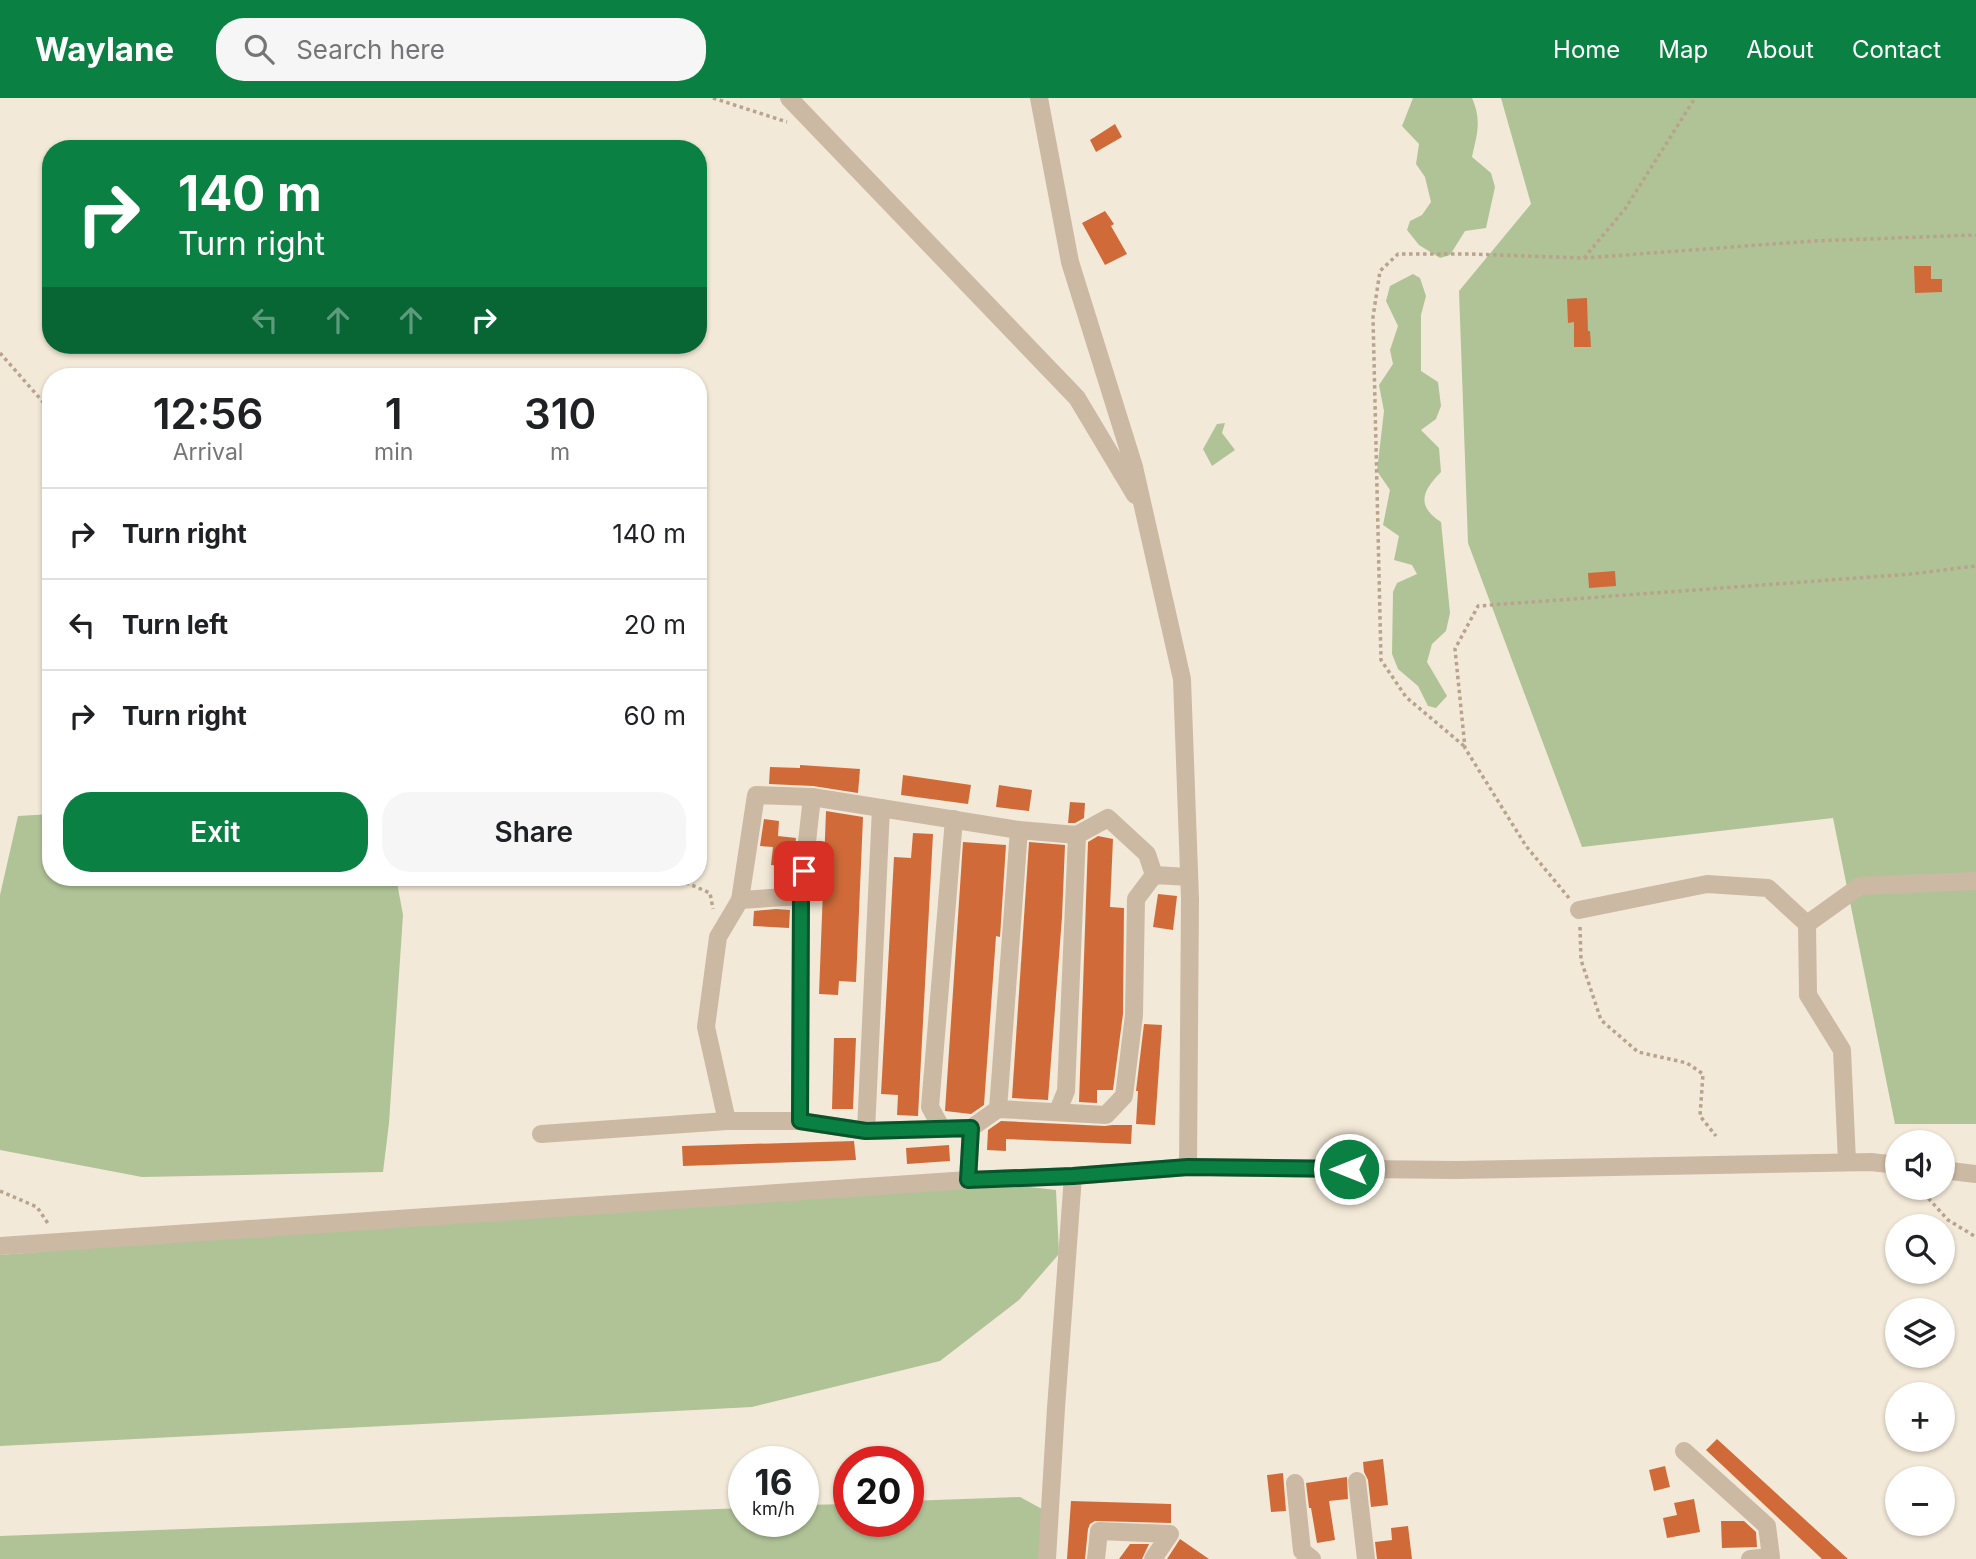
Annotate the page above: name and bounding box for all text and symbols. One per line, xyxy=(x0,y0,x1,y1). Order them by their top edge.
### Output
search box xyxy=(216,18,706,81)
text: Waylane xyxy=(35,29,174,69)
icon: search xyxy=(240,30,278,68)
text: Search here xyxy=(296,34,445,65)
text: Home xyxy=(1553,35,1620,64)
text: Map xyxy=(1658,35,1708,64)
text: About xyxy=(1746,35,1814,64)
text: Contact xyxy=(1852,35,1941,64)
text: 140 m xyxy=(178,164,322,223)
icon: right xyxy=(63,168,154,259)
text: Turn right xyxy=(178,224,325,263)
icon: left xyxy=(246,301,284,339)
icon: ahead xyxy=(319,301,357,339)
icon: ahead xyxy=(392,301,430,339)
icon: right xyxy=(465,301,503,339)
text: 12:56 xyxy=(153,388,263,439)
text: 1 xyxy=(385,388,403,439)
text: 310 xyxy=(524,388,596,439)
text: Arrival xyxy=(173,438,243,466)
text: min xyxy=(374,438,413,466)
text: m xyxy=(550,438,570,466)
icon: right xyxy=(63,515,101,553)
text: Turn right xyxy=(122,518,247,549)
text: 140 m xyxy=(612,518,686,549)
icon: left xyxy=(63,606,101,644)
text: Turn left xyxy=(122,609,228,640)
text: 20 m xyxy=(624,609,686,640)
icon: right xyxy=(63,697,101,735)
text: Turn right xyxy=(122,700,247,731)
text: 60 m xyxy=(623,700,686,731)
button: Exit xyxy=(63,792,368,872)
button: Share xyxy=(382,792,686,872)
pin xyxy=(774,841,834,901)
icon: arrive xyxy=(785,852,823,890)
map controls xyxy=(1885,1130,1955,1536)
button: sound xyxy=(1885,1130,1955,1200)
position arrow xyxy=(1312,1132,1386,1206)
button: search xyxy=(1885,1214,1955,1284)
button: layers xyxy=(1885,1298,1955,1368)
button: + xyxy=(1885,1382,1955,1452)
speed limit sign: 20 xyxy=(833,1446,924,1537)
text: 16 xyxy=(755,1461,792,1503)
button: − xyxy=(1885,1466,1955,1536)
text: km/h xyxy=(752,1498,795,1519)

